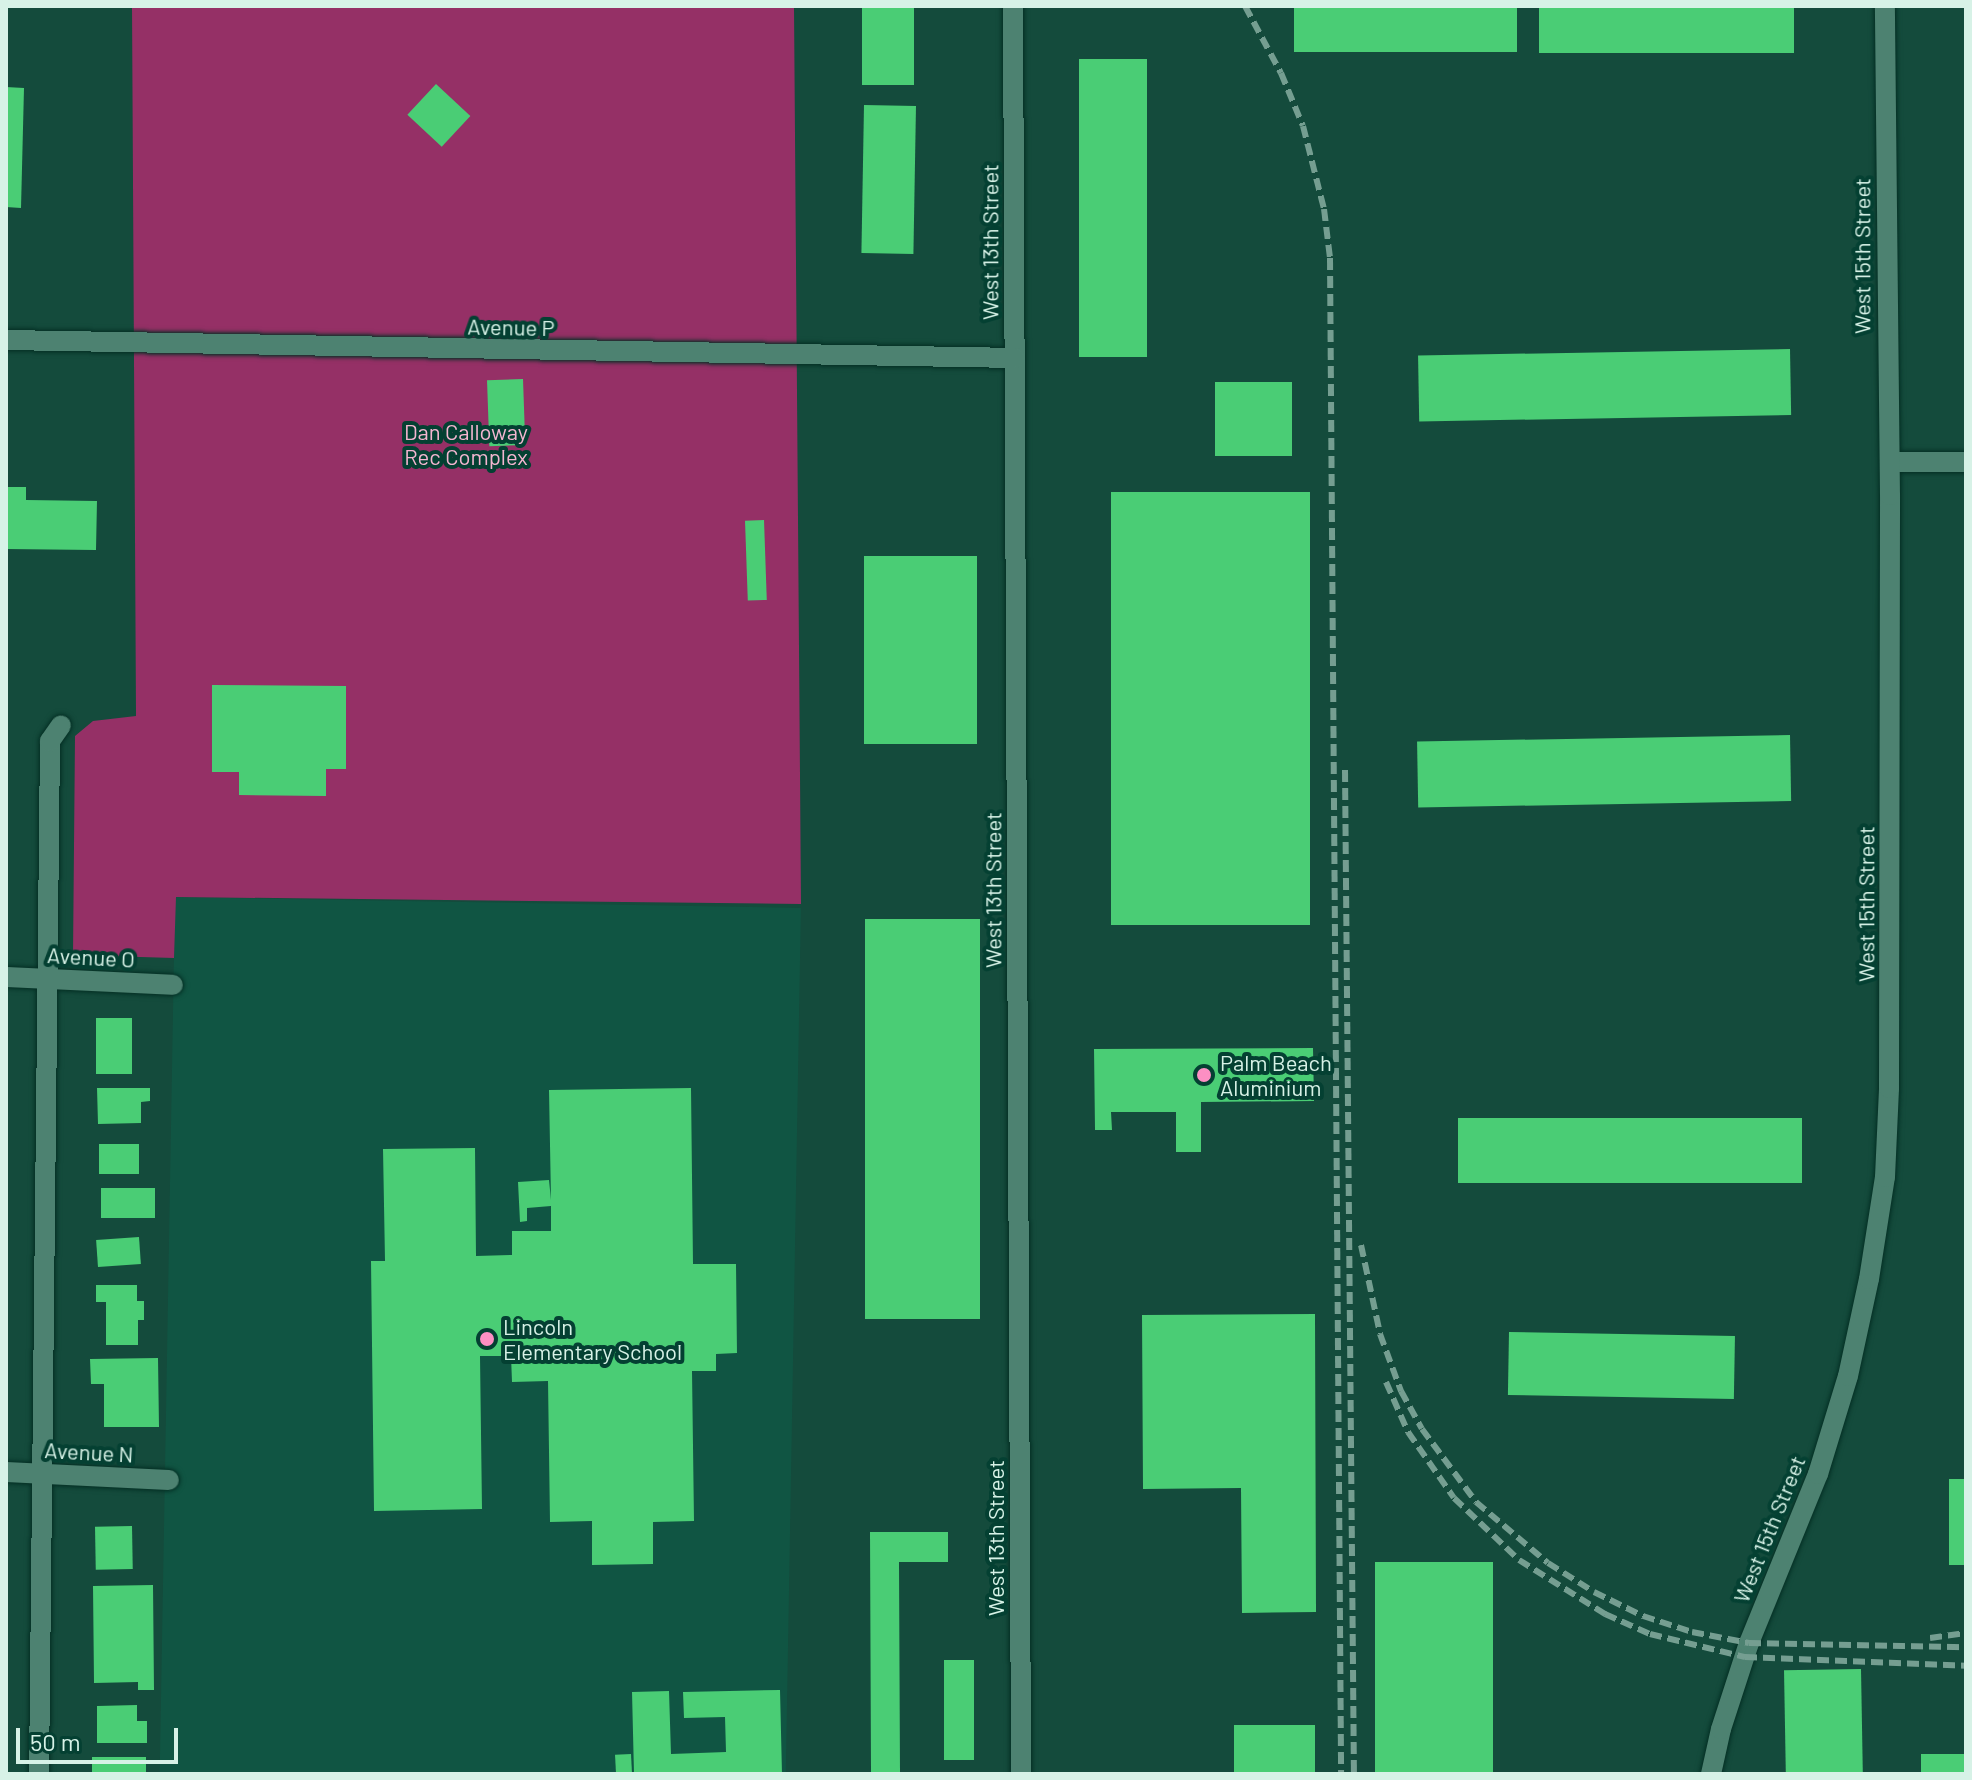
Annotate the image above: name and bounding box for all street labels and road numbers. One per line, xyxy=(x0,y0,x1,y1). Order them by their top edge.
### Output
street label: West 13th Street xyxy=(977,164,1003,320)
street label: West 15th Street xyxy=(1849,178,1875,334)
street label: Avenue P xyxy=(467,313,555,341)
street label: West 13th Street xyxy=(980,812,1006,968)
street label: West 15th Street xyxy=(1853,826,1879,982)
street label: Avenue O xyxy=(46,942,136,972)
street label: Avenue N xyxy=(44,1436,134,1468)
street label: West 15th Street xyxy=(1728,1452,1810,1606)
street label: West 13th Street xyxy=(983,1460,1009,1616)

